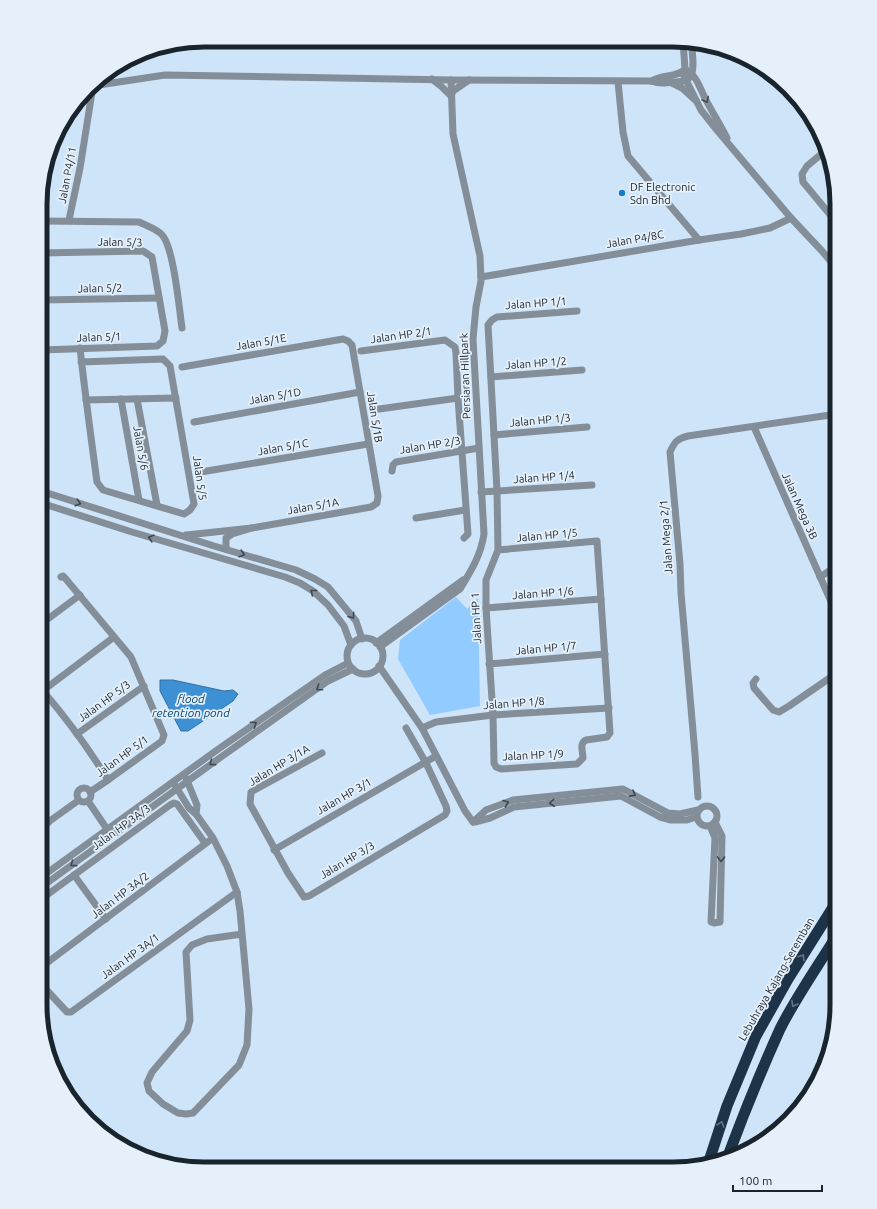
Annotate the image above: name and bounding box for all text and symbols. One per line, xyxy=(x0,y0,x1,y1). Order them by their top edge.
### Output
one-way arrow xyxy=(702,96,709,104)
street label: Jalan P4/11 xyxy=(56,146,78,204)
place label: DF Electronic Sdn Bhd xyxy=(630,181,695,206)
marker: DF Electronic Sdn Bhd xyxy=(617,188,627,198)
street label: Jalan P4/8C xyxy=(605,228,665,250)
street label: Jalan 5/3 xyxy=(97,236,143,248)
street label: Jalan 5/2 xyxy=(77,282,123,294)
street label: Jalan HP 1/1 xyxy=(505,295,567,311)
street label: Jalan HP 2/1 xyxy=(370,325,432,345)
street label: Jalan 5/1 xyxy=(76,330,122,344)
street label: Jalan 5/1E xyxy=(235,332,287,352)
street label: Persiaran Hillpark xyxy=(457,332,473,419)
street label: Jalan HP 1/2 xyxy=(505,355,567,371)
street label: Jalan 5/1D xyxy=(248,385,302,406)
street label: Jalan 5/1B xyxy=(365,390,385,444)
street label: Jalan HP 1/3 xyxy=(509,411,571,429)
street label: Jalan 5/6 xyxy=(131,425,151,471)
street label: Jalan HP 2/3 xyxy=(399,434,461,456)
street label: Jalan 5/1C xyxy=(257,437,310,457)
street label: Jalan 5/5 xyxy=(191,455,209,501)
street label: Jalan HP 1/4 xyxy=(513,469,575,485)
street label: Jalan Mega 3B xyxy=(780,471,820,541)
street label: Jalan 5/1A xyxy=(286,495,340,516)
one-way arrow xyxy=(74,498,81,507)
street label: Jalan Mega 2/1 xyxy=(657,499,675,575)
street label: Jalan HP 1/5 xyxy=(516,526,578,544)
one-way arrow xyxy=(147,534,154,543)
one-way arrow xyxy=(238,549,245,558)
street label: Jalan HP 1/6 xyxy=(512,585,574,601)
one-way arrow xyxy=(311,590,318,597)
street label: Jalan HP 1 xyxy=(469,592,483,644)
one-way arrow xyxy=(347,612,354,619)
street label: Jalan HP 1/7 xyxy=(515,639,577,657)
street label: Jalan HP 5/3 xyxy=(76,678,132,724)
one-way arrow xyxy=(316,683,323,690)
water label: flood retention pond xyxy=(152,692,230,719)
street label: Jalan HP 1/8 xyxy=(483,695,545,711)
one-way arrow xyxy=(249,722,256,729)
street label: Jalan HP 5/1 xyxy=(94,733,150,779)
street label: Jalan HP 3/1A xyxy=(246,742,312,788)
street label: Jalan HP 1/9 xyxy=(502,747,564,763)
one-way arrow xyxy=(210,758,217,765)
street label: Jalan HP 3/1 xyxy=(314,775,374,817)
one-way arrow xyxy=(629,790,636,797)
one-way arrow xyxy=(549,798,555,807)
one-way arrow xyxy=(502,799,509,807)
street label: Jalan HP 3A/3 xyxy=(90,802,152,852)
street label: Jalan HP 3/3 xyxy=(317,839,377,881)
one-way arrow xyxy=(717,856,725,862)
one-way arrow xyxy=(70,859,77,866)
street label: Jalan HP 3A/2 xyxy=(89,869,151,921)
street label: Lebuhraya Kajang-Seremban xyxy=(736,915,816,1043)
street label: Jalan HP 3A/1 xyxy=(99,931,161,981)
one-way arrow xyxy=(797,954,805,961)
one-way arrow xyxy=(792,1000,799,1007)
one-way arrow xyxy=(716,1120,725,1127)
scale bar xyxy=(733,1167,822,1193)
text: 100 m xyxy=(739,1174,772,1187)

